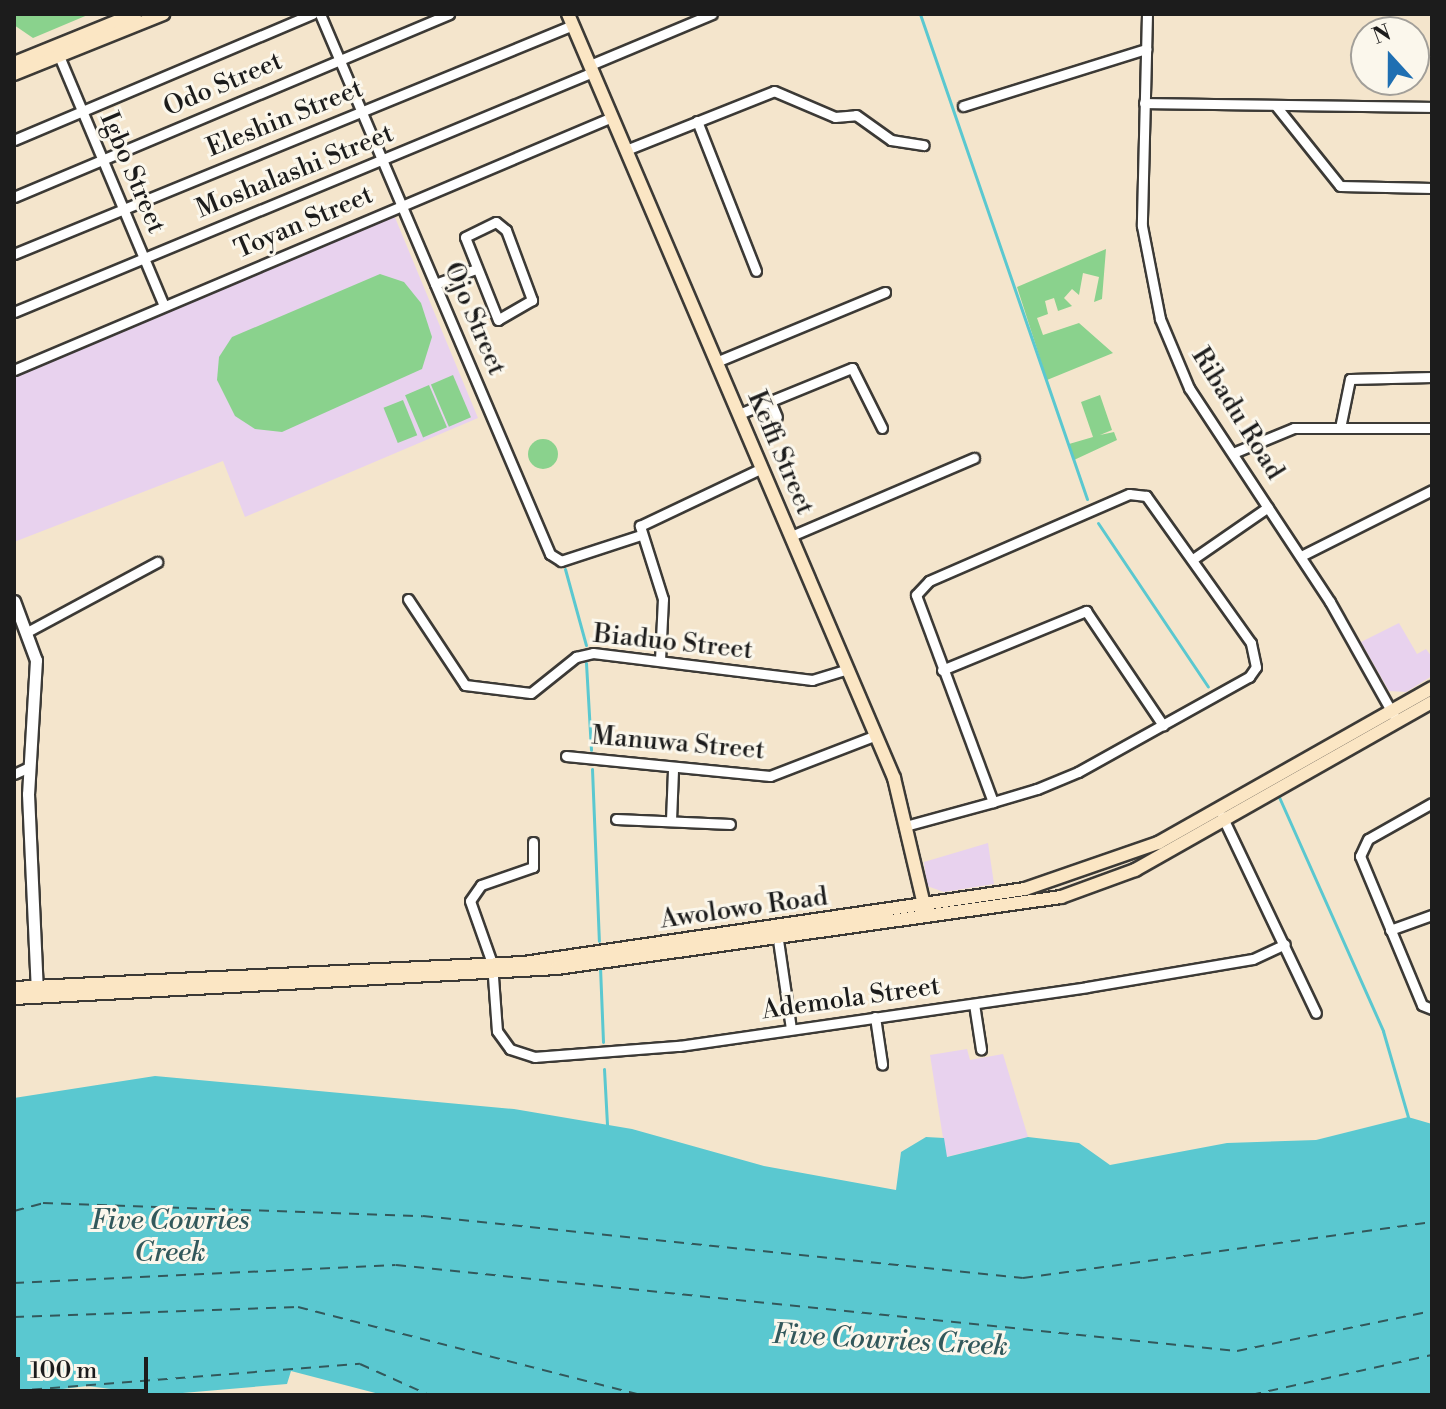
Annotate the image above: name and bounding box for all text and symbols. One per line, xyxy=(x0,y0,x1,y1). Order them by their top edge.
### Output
north arrow xyxy=(1350,16,1430,96)
text: N xyxy=(1369,19,1395,51)
street label: Odo Street xyxy=(159,46,287,124)
street label: Eleshin Street xyxy=(202,73,368,165)
street label: Igbo Street xyxy=(92,108,172,238)
street label: Moshalashi Street xyxy=(192,118,398,226)
street label: Toyan Street xyxy=(230,180,378,266)
street label: Ojo Street xyxy=(436,258,512,380)
street label: Ribadu Road xyxy=(1184,342,1290,486)
street label: Keffi Street xyxy=(740,386,820,520)
street label: Biaduo Street xyxy=(592,619,754,667)
street label: Manuwa Street xyxy=(590,721,766,767)
street label: Awolowo Road xyxy=(658,882,830,936)
street label: Ademola Street xyxy=(760,971,942,1027)
water label: Five Cowries Creek xyxy=(91,1204,249,1270)
water label: Five Cowries Creek xyxy=(771,1318,1009,1364)
scale bar xyxy=(20,1341,152,1391)
text: 100 m xyxy=(30,1356,97,1386)

